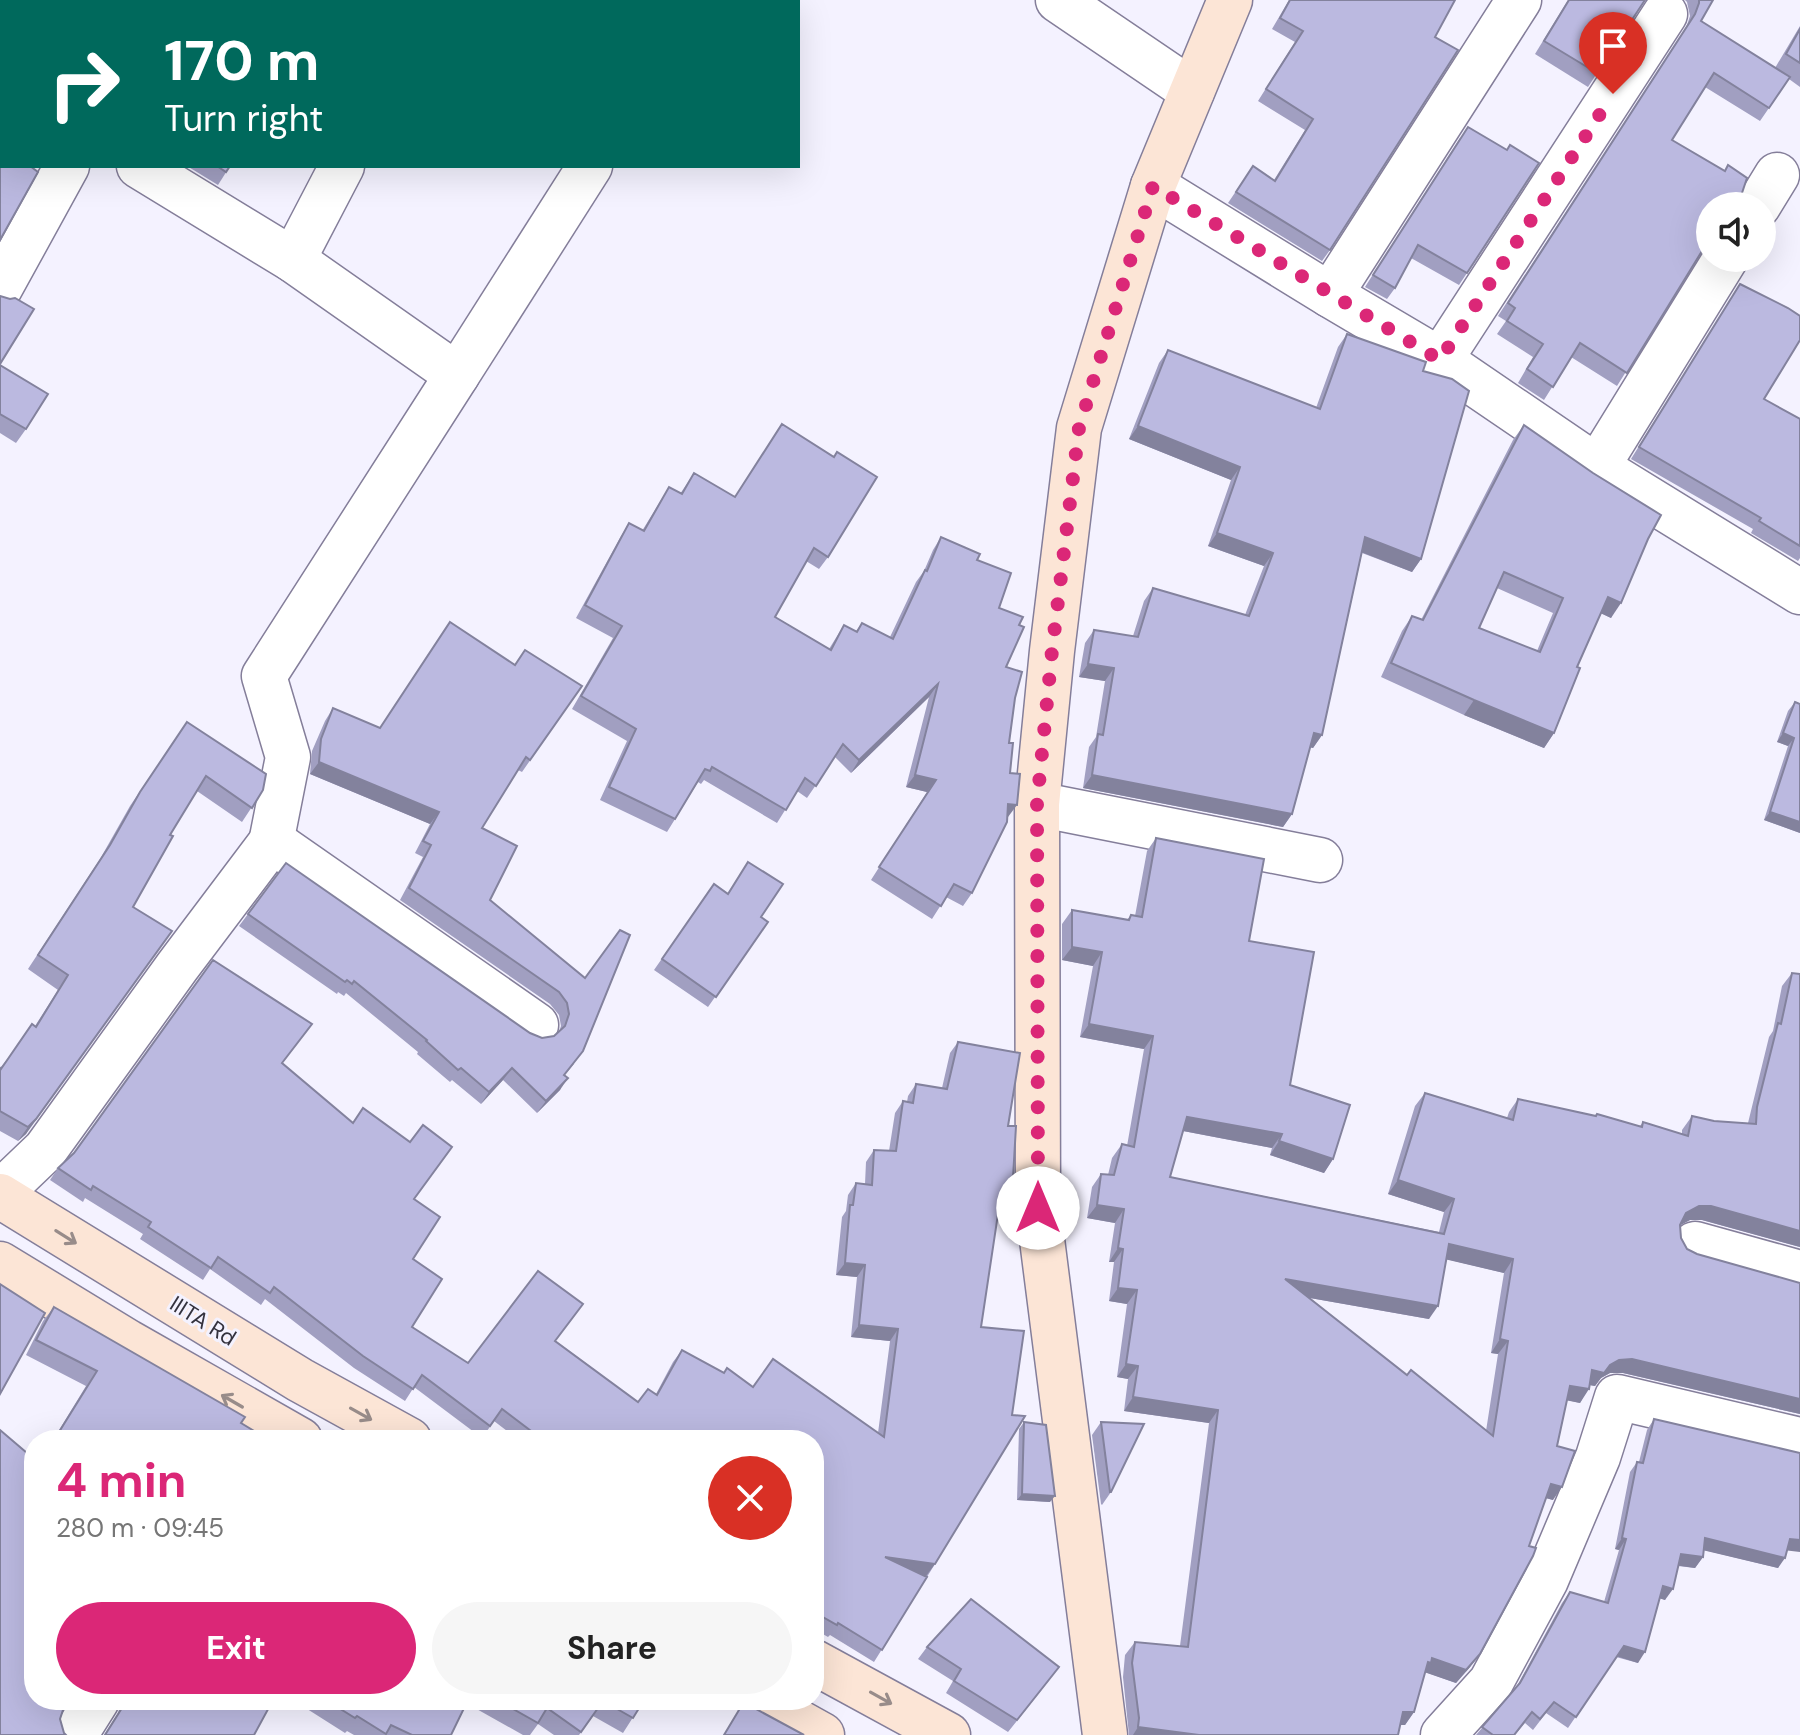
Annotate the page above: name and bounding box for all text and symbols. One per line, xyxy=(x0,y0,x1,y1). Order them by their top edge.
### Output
pin xyxy=(1579,12,1647,94)
text: 170 m xyxy=(164,24,319,97)
icon: arrive xyxy=(1591,24,1635,68)
icon: right xyxy=(32,32,136,136)
text: Turn right xyxy=(164,95,323,142)
map controls xyxy=(1696,192,1776,272)
button: sound xyxy=(1696,192,1776,272)
position arrow xyxy=(996,1166,1080,1250)
one-way arrow xyxy=(55,1229,77,1246)
street label: IIITA Rd xyxy=(164,1289,242,1353)
one-way arrow xyxy=(221,1393,244,1409)
one-way arrow xyxy=(349,1407,373,1422)
text: 4 min xyxy=(56,1449,186,1512)
button: close xyxy=(708,1456,792,1540)
text: 280 m · 09:45 xyxy=(56,1511,224,1545)
button: Exit xyxy=(56,1602,416,1694)
button: Share xyxy=(432,1602,792,1694)
one-way arrow xyxy=(869,1691,892,1707)

